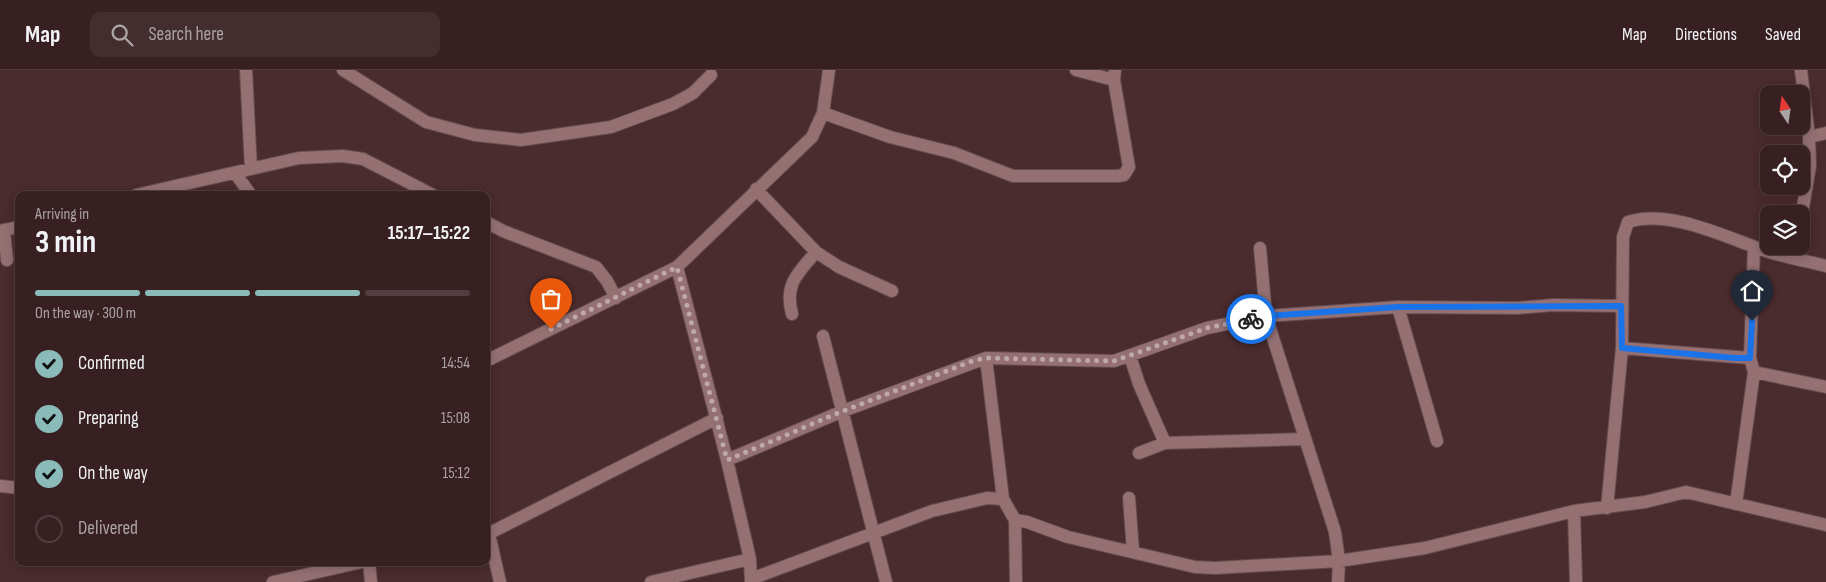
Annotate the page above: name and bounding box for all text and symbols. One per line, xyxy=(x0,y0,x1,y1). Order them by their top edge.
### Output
search box xyxy=(90,12,440,57)
text: Map xyxy=(25,20,60,49)
icon: search xyxy=(108,21,136,49)
text: Search here xyxy=(148,23,224,46)
text: Map xyxy=(1622,24,1647,45)
text: Directions xyxy=(1675,24,1737,45)
text: Saved xyxy=(1765,24,1801,45)
north arrow xyxy=(1760,85,1810,135)
map controls xyxy=(1760,85,1810,255)
button: locate xyxy=(1760,145,1810,195)
text: Arriving in xyxy=(35,205,89,224)
button: layers xyxy=(1760,205,1810,255)
text: 15:17–15:22 xyxy=(388,222,470,245)
text: 3 min xyxy=(35,223,96,262)
pin xyxy=(1731,270,1773,321)
icon: home xyxy=(1738,277,1766,305)
pin xyxy=(530,278,572,329)
icon: bag xyxy=(537,285,565,313)
courier xyxy=(1226,294,1276,344)
text: On the way · 300 m xyxy=(35,304,136,323)
icon: bike xyxy=(1237,305,1265,333)
icon: check xyxy=(35,350,63,378)
text: Confirmed xyxy=(78,352,145,375)
text: 14:54 xyxy=(442,354,470,373)
icon: check xyxy=(35,405,63,433)
text: Preparing xyxy=(78,407,139,430)
text: 15:08 xyxy=(441,409,470,428)
icon: check xyxy=(35,460,63,488)
text: On the way xyxy=(78,462,148,485)
text: 15:12 xyxy=(443,464,470,483)
text: Delivered xyxy=(78,517,138,540)

